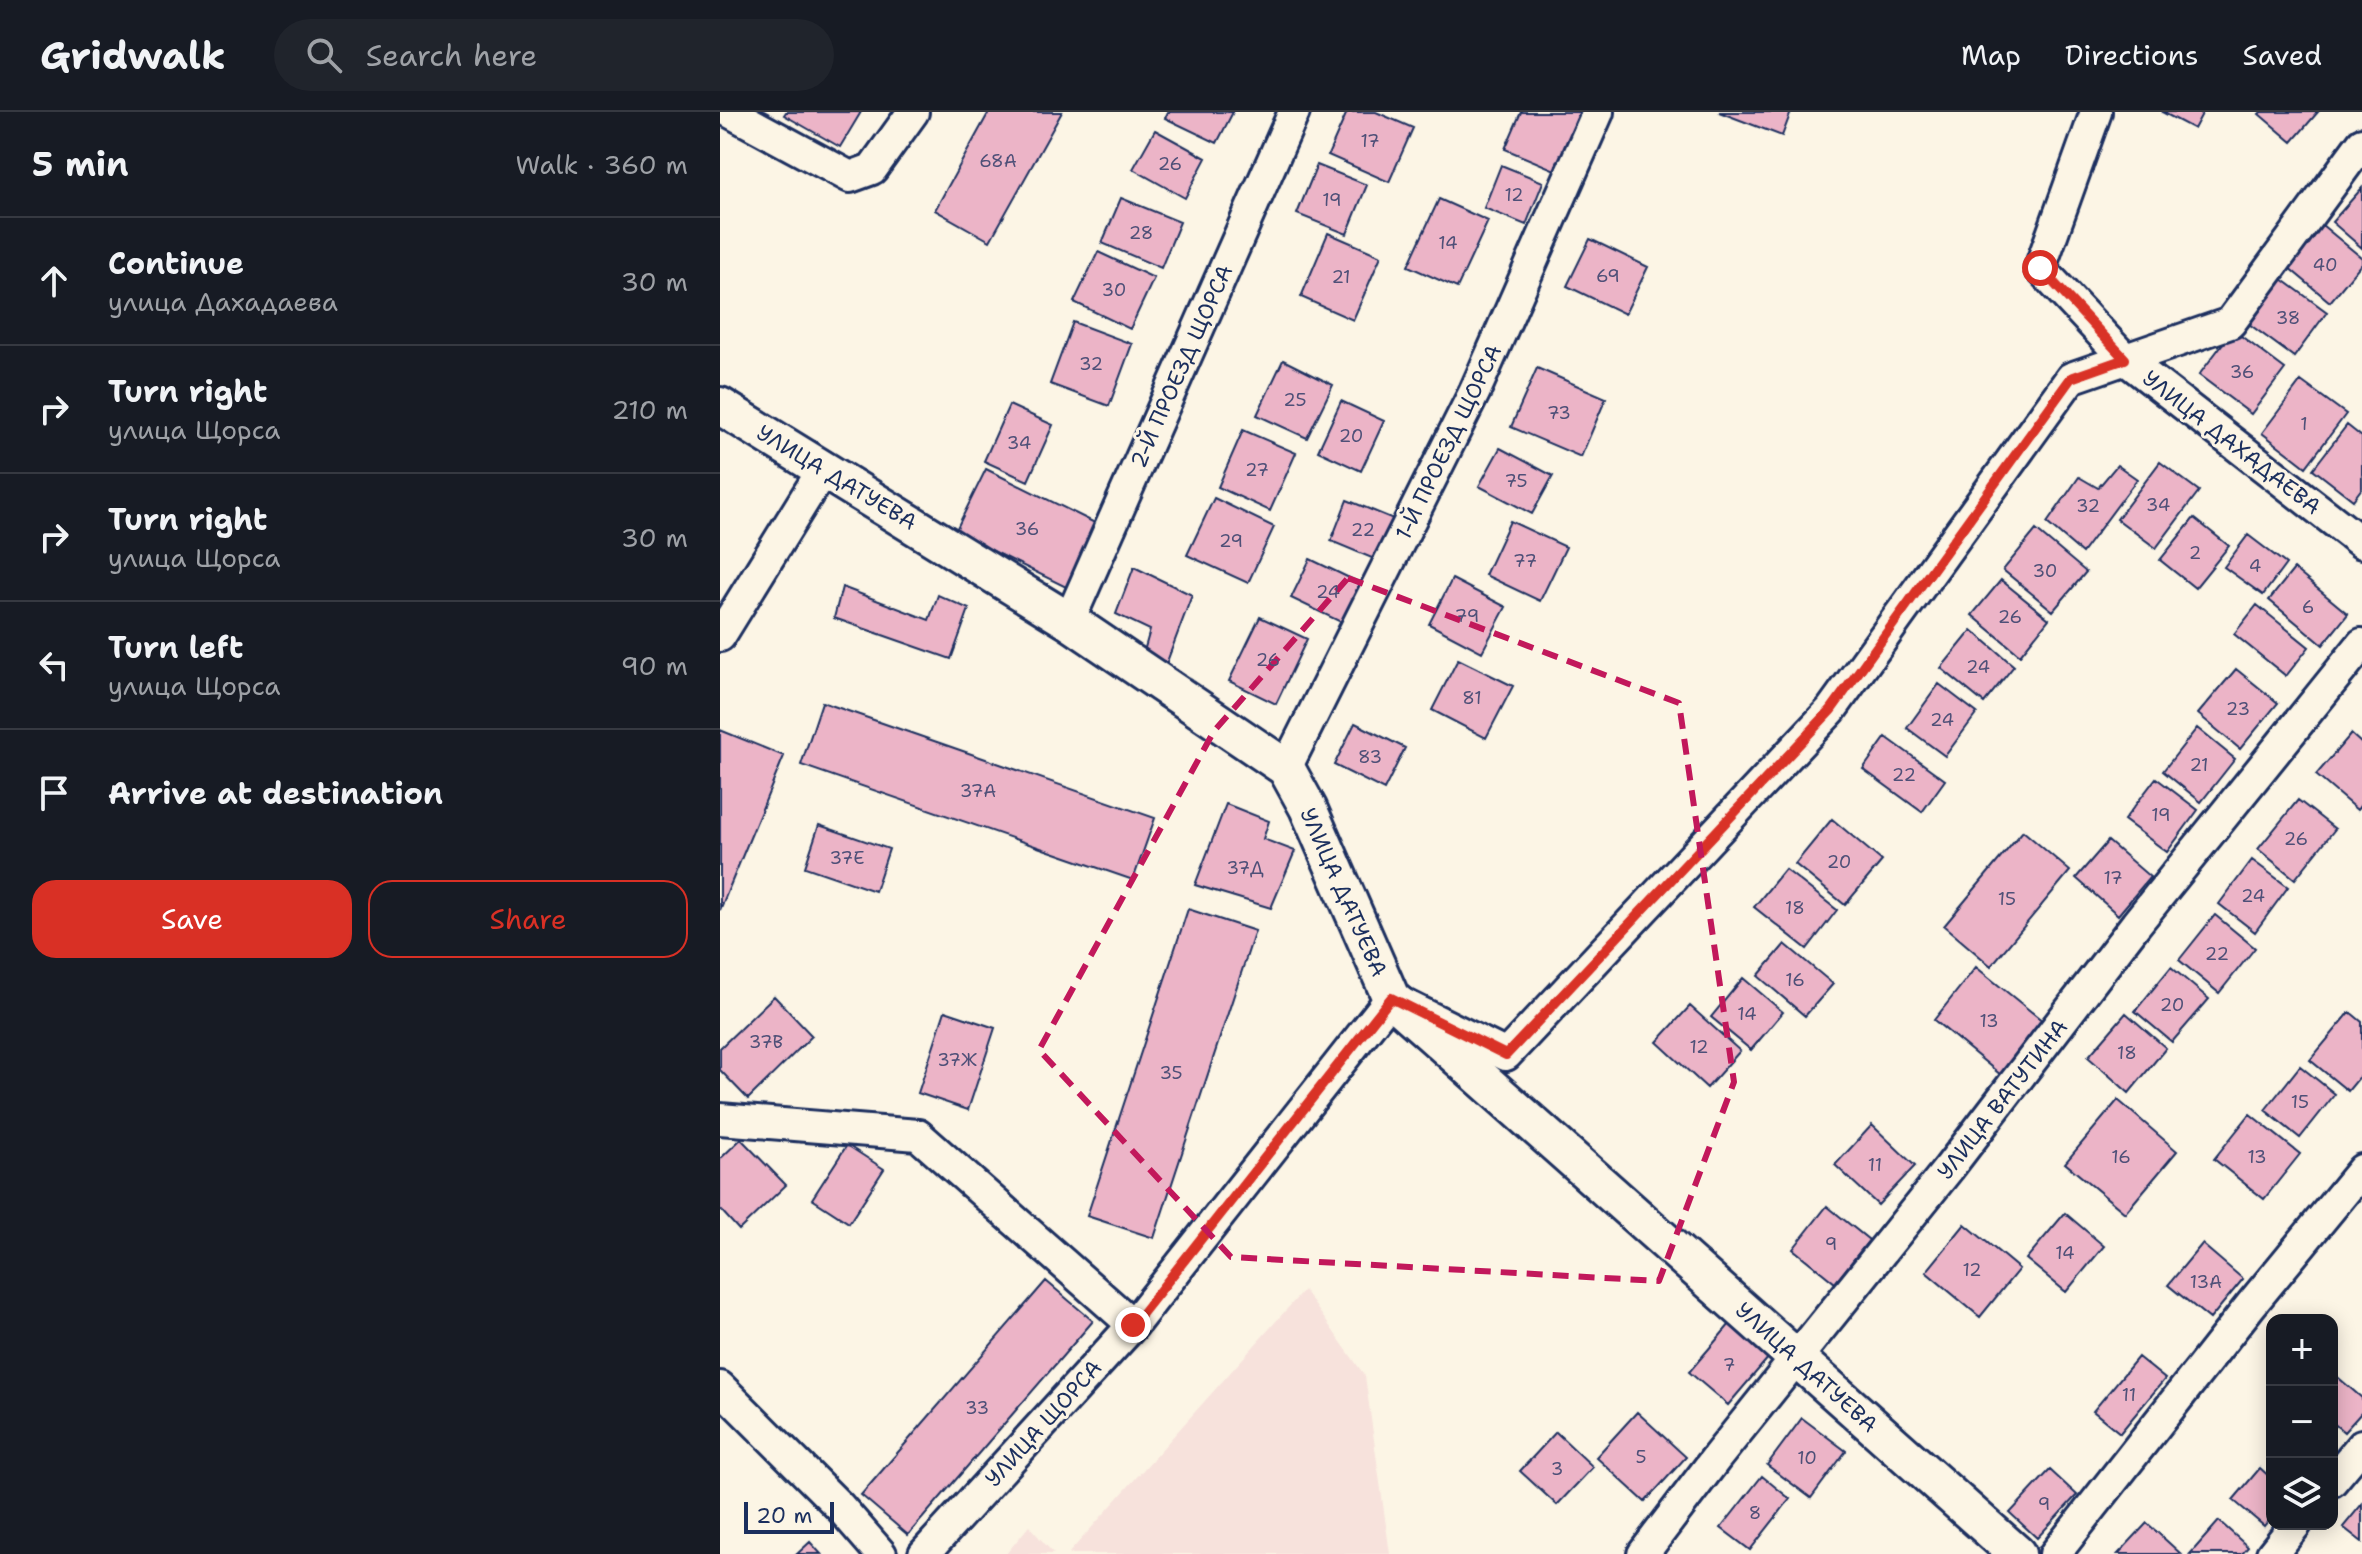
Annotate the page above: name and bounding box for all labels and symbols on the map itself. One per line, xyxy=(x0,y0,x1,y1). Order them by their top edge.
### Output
house number: 17 xyxy=(1360,129,1380,153)
house number: 68А xyxy=(979,149,1017,173)
house number: 26 xyxy=(1158,152,1182,176)
house number: 12 xyxy=(1504,183,1524,207)
house number: 19 xyxy=(1322,188,1342,212)
house number: 28 xyxy=(1129,221,1153,245)
house number: 14 xyxy=(1438,231,1458,255)
route start xyxy=(2022,250,2058,286)
house number: 40 xyxy=(2312,253,2338,277)
street label: 2-Й ПРОЕЗД ЩОРСА xyxy=(1124,260,1239,472)
house number: 69 xyxy=(1596,264,1620,288)
house number: 21 xyxy=(1331,265,1351,289)
house number: 30 xyxy=(1102,278,1126,302)
house number: 38 xyxy=(2276,306,2300,330)
street label: 1-Й ПРОЕЗД ЩОРСА xyxy=(1389,340,1508,545)
house number: 32 xyxy=(1079,352,1103,376)
house number: 36 xyxy=(2230,360,2254,384)
street label: УЛИЦА ДАХАДАЕВА xyxy=(2137,364,2327,521)
house number: 25 xyxy=(1283,388,1307,412)
house number: 73 xyxy=(1547,401,1571,425)
house number: 1 xyxy=(2300,412,2308,436)
street label: УЛИЦА ДАТУЕВА xyxy=(751,418,922,537)
house number: 20 xyxy=(1339,424,1363,448)
house number: 34 xyxy=(1007,431,1031,455)
house number: 27 xyxy=(1245,458,1269,482)
house number: 75 xyxy=(1505,469,1527,493)
house number: 34 xyxy=(2146,493,2170,517)
house number: 32 xyxy=(2076,494,2100,518)
house number: 36 xyxy=(1015,517,1039,541)
house number: 22 xyxy=(1351,518,1375,542)
house number: 29 xyxy=(1219,529,1243,553)
house number: 2 xyxy=(2189,541,2201,565)
house number: 77 xyxy=(1513,549,1537,573)
house number: 4 xyxy=(2249,554,2261,578)
house number: 30 xyxy=(2033,559,2057,583)
house number: 24 xyxy=(1316,580,1340,604)
house number: 6 xyxy=(2302,595,2314,619)
house number: 79 xyxy=(1455,604,1479,628)
house number: 26 xyxy=(1998,605,2022,629)
house number: 26 xyxy=(1256,648,1280,672)
house number: 24 xyxy=(1966,655,1990,679)
house number: 81 xyxy=(1462,686,1482,710)
house number: 23 xyxy=(2226,697,2250,721)
house number: 24 xyxy=(1930,708,1954,732)
house number: 83 xyxy=(1358,745,1382,769)
house number: 21 xyxy=(2189,753,2209,777)
house number: 22 xyxy=(1892,763,1916,787)
house number: 37А xyxy=(960,779,996,803)
street label: УЛИЦА ДАТУЕВА xyxy=(1293,803,1394,981)
house number: 19 xyxy=(2151,803,2171,827)
house number: 26 xyxy=(2284,827,2308,851)
house number: 37Е xyxy=(830,846,864,870)
house number: 20 xyxy=(1827,850,1851,874)
house number: 37Д xyxy=(1226,856,1264,880)
house number: 17 xyxy=(2103,866,2123,890)
house number: 24 xyxy=(2241,884,2265,908)
house number: 15 xyxy=(1998,887,2016,911)
house number: 18 xyxy=(1785,896,1805,920)
house number: 22 xyxy=(2205,942,2229,966)
house number: 16 xyxy=(1785,968,1805,992)
house number: 20 xyxy=(2160,993,2184,1017)
house number: 14 xyxy=(1737,1002,1757,1026)
house number: 13 xyxy=(1979,1009,1999,1033)
street label: УЛИЦА ВАТУТИНА xyxy=(1931,1013,2074,1185)
house number: 37В xyxy=(749,1030,783,1054)
house number: 12 xyxy=(1689,1035,1709,1059)
house number: 18 xyxy=(2117,1041,2137,1065)
house number: 37Ж xyxy=(937,1048,977,1072)
house number: 35 xyxy=(1159,1061,1183,1085)
house number: 15 xyxy=(2291,1090,2309,1114)
house number: 16 xyxy=(2111,1145,2131,1169)
house number: 13 xyxy=(2247,1145,2267,1169)
house number: 11 xyxy=(1868,1153,1882,1177)
house number: 9 xyxy=(1825,1232,1837,1256)
house number: 14 xyxy=(2055,1241,2075,1265)
house number: 12 xyxy=(1962,1258,1982,1282)
house number: 13А xyxy=(2190,1270,2222,1294)
street label: УЛИЦА ДАТУЕВА xyxy=(1729,1296,1884,1439)
route end xyxy=(1115,1307,1151,1343)
house number: 7 xyxy=(1723,1353,1735,1377)
street label: УЛИЦА ЩОРСА xyxy=(979,1354,1108,1493)
house number: 11 xyxy=(2122,1383,2136,1407)
house number: 33 xyxy=(965,1396,989,1420)
house number: 5 xyxy=(1635,1445,1647,1469)
house number: 10 xyxy=(1797,1446,1817,1470)
house number: 3 xyxy=(1551,1457,1563,1481)
house number: 9 xyxy=(2038,1492,2050,1516)
scale bar xyxy=(744,1498,834,1534)
house number: 8 xyxy=(1749,1501,1761,1525)

